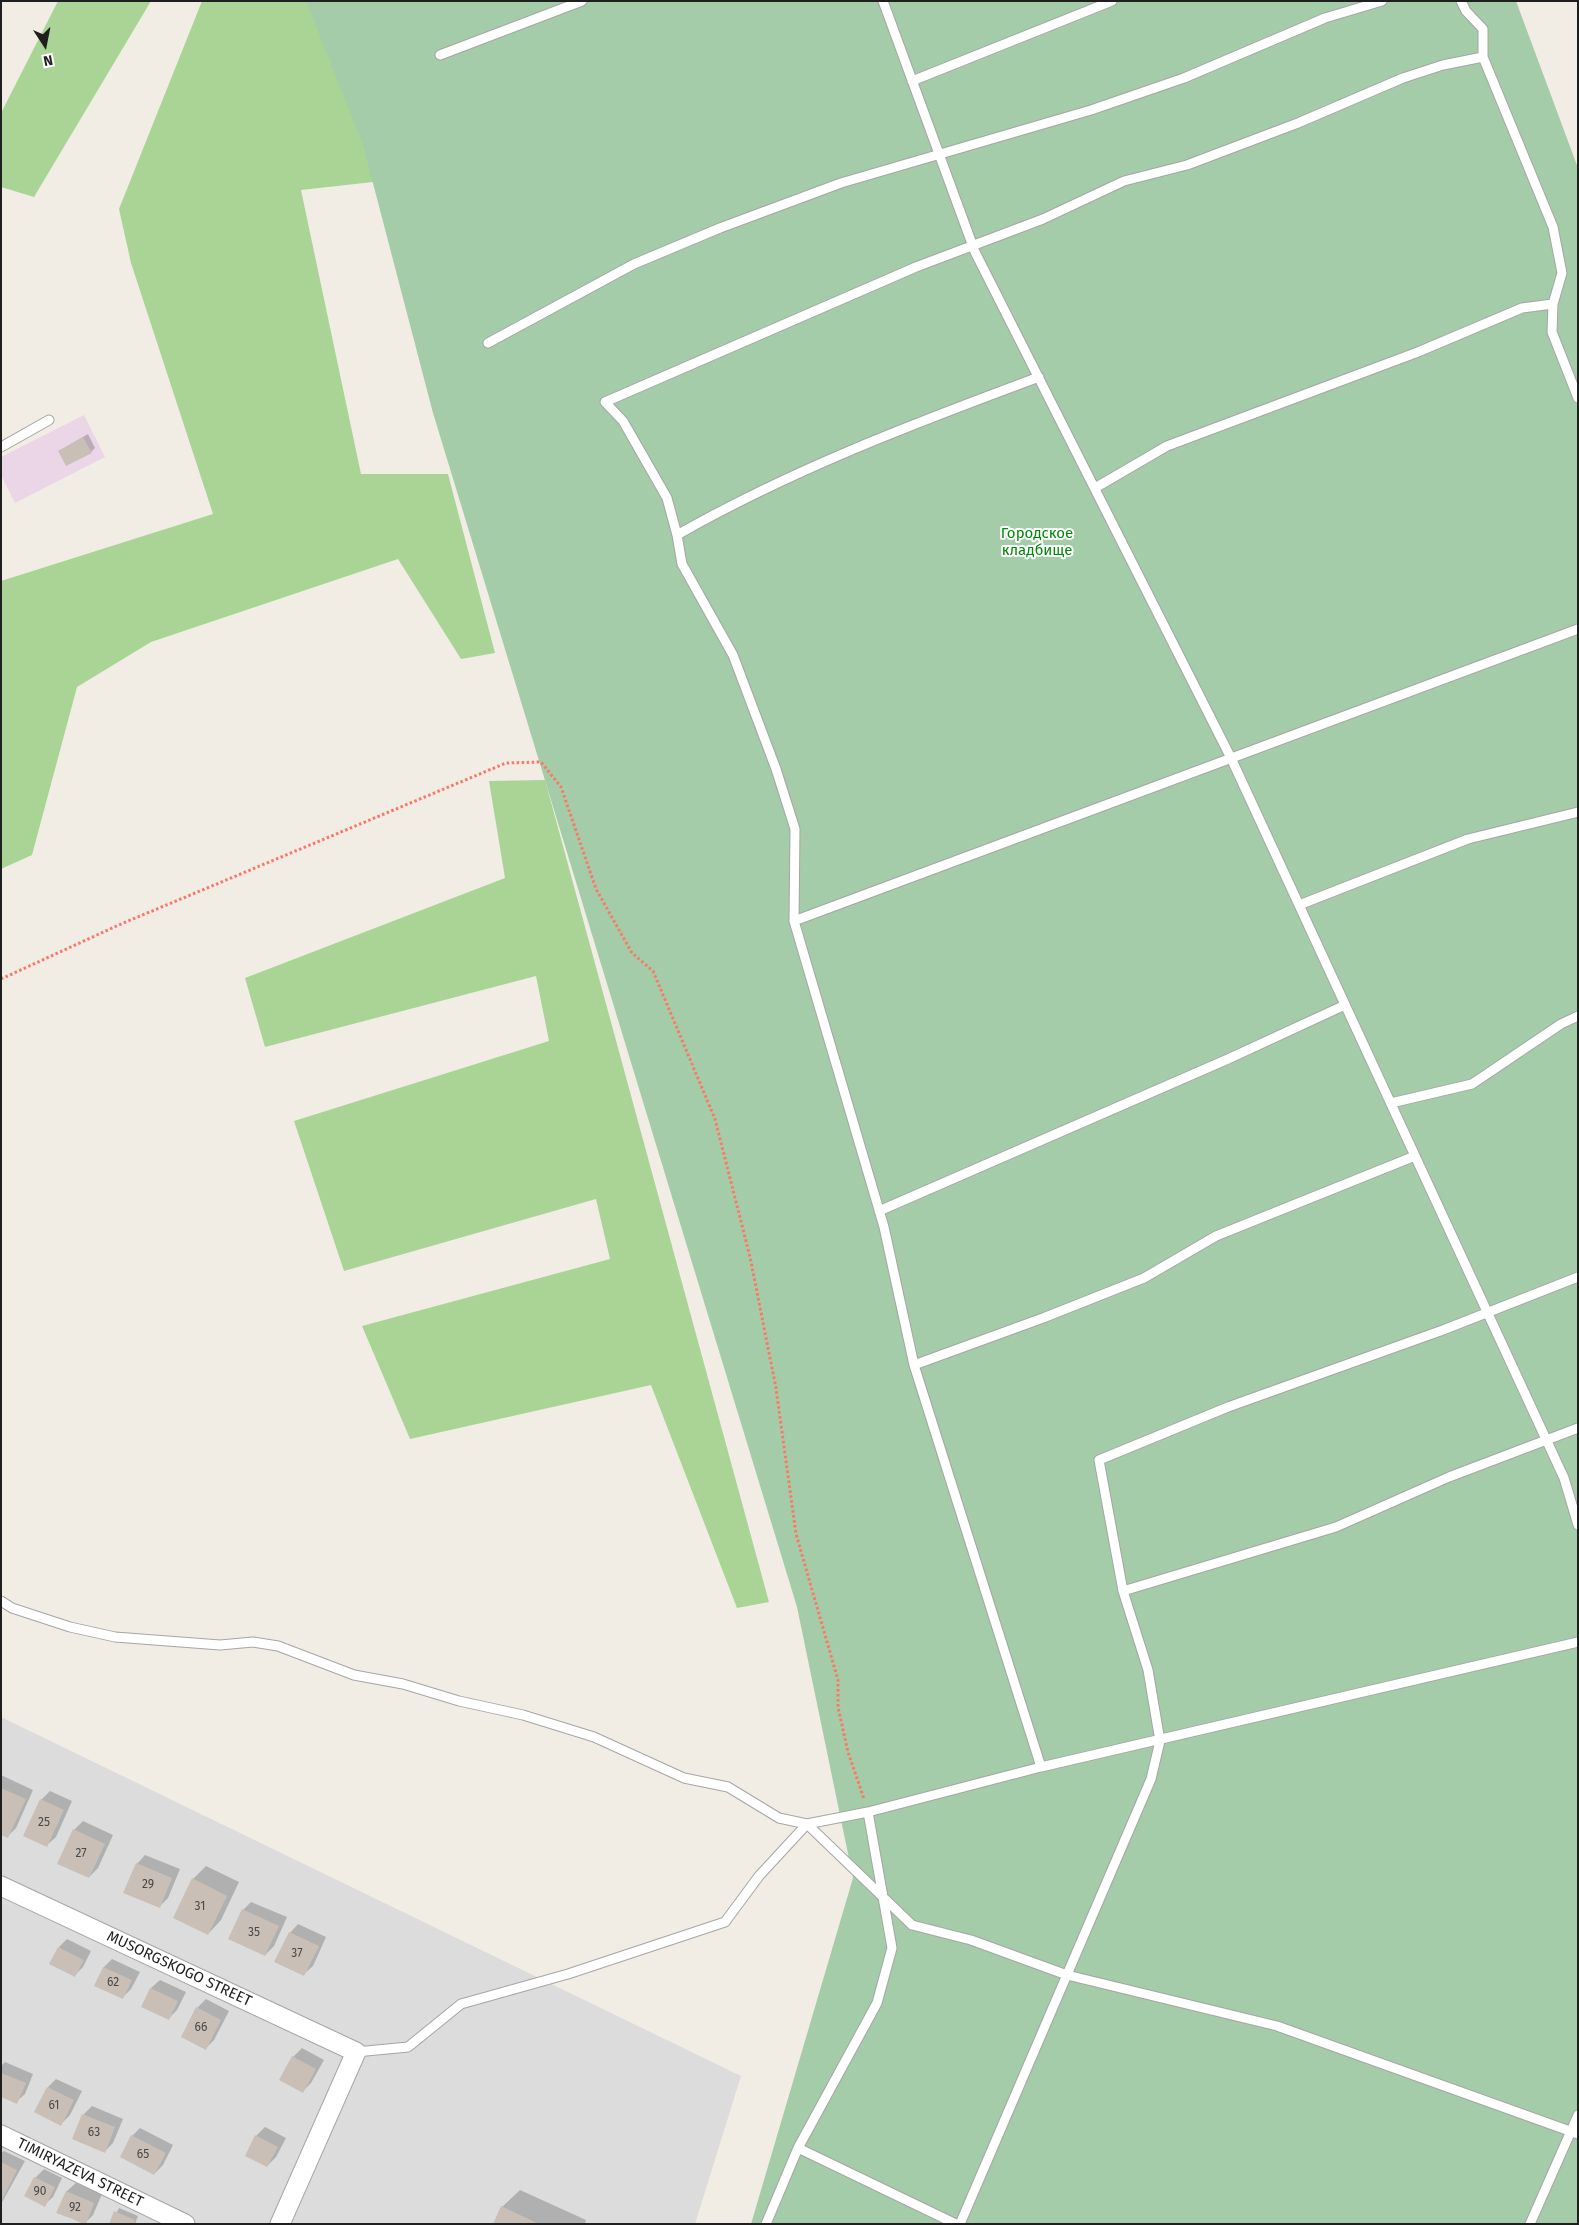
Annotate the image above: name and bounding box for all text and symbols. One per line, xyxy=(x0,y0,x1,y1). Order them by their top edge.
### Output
north arrow xyxy=(20,20,70,70)
text: N xyxy=(42,51,54,69)
park label: Городское кладбище xyxy=(1001,525,1073,560)
house number: 25 xyxy=(38,1816,50,1830)
house number: 27 xyxy=(75,1847,87,1861)
house number: 29 xyxy=(142,1878,154,1892)
house number: 31 xyxy=(195,1900,205,1914)
house number: 35 xyxy=(248,1926,260,1940)
street label: MUSORGSKOGO STREET xyxy=(104,1927,254,2011)
house number: 37 xyxy=(291,1947,303,1961)
house number: 62 xyxy=(107,1976,119,1990)
house number: 66 xyxy=(195,2021,207,2035)
house number: 61 xyxy=(48,2099,60,2113)
house number: 63 xyxy=(88,2126,100,2140)
street label: TIMIRYAZEVA STREET xyxy=(14,2135,146,2211)
house number: 65 xyxy=(137,2148,149,2162)
house number: 90 xyxy=(34,2185,46,2199)
house number: 92 xyxy=(69,2201,81,2215)

